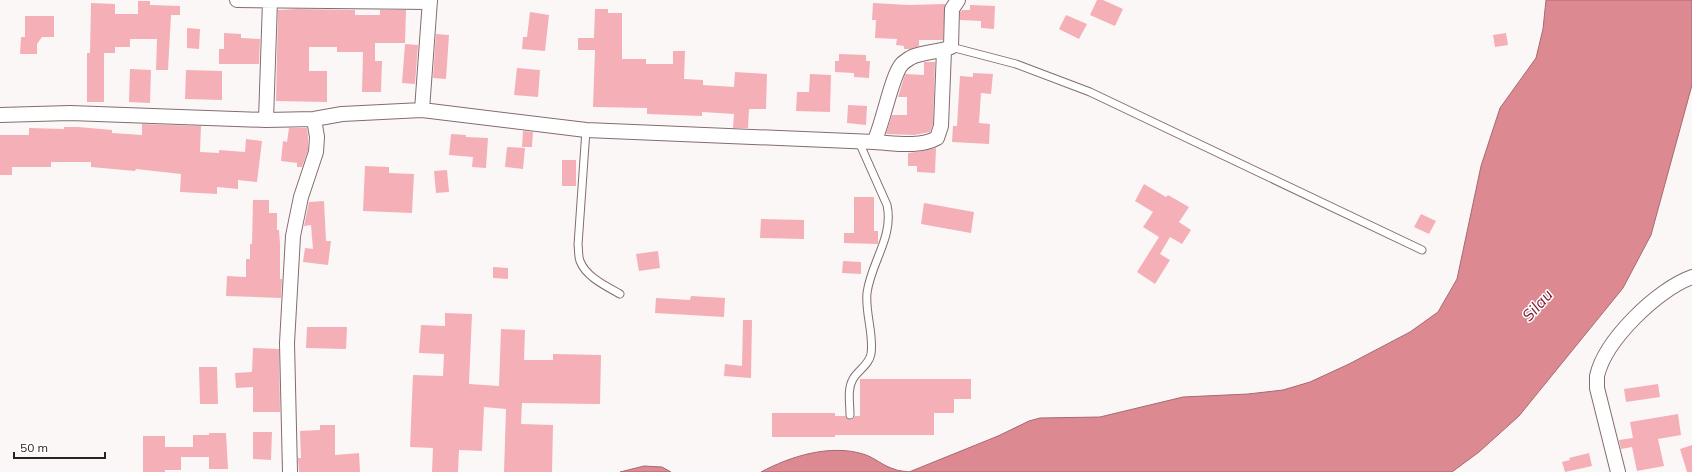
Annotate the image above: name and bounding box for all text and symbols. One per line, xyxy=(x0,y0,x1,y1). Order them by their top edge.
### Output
water label: Silau xyxy=(1517,285,1557,325)
scale bar xyxy=(14,434,105,460)
text: 50 m xyxy=(20,440,48,455)

